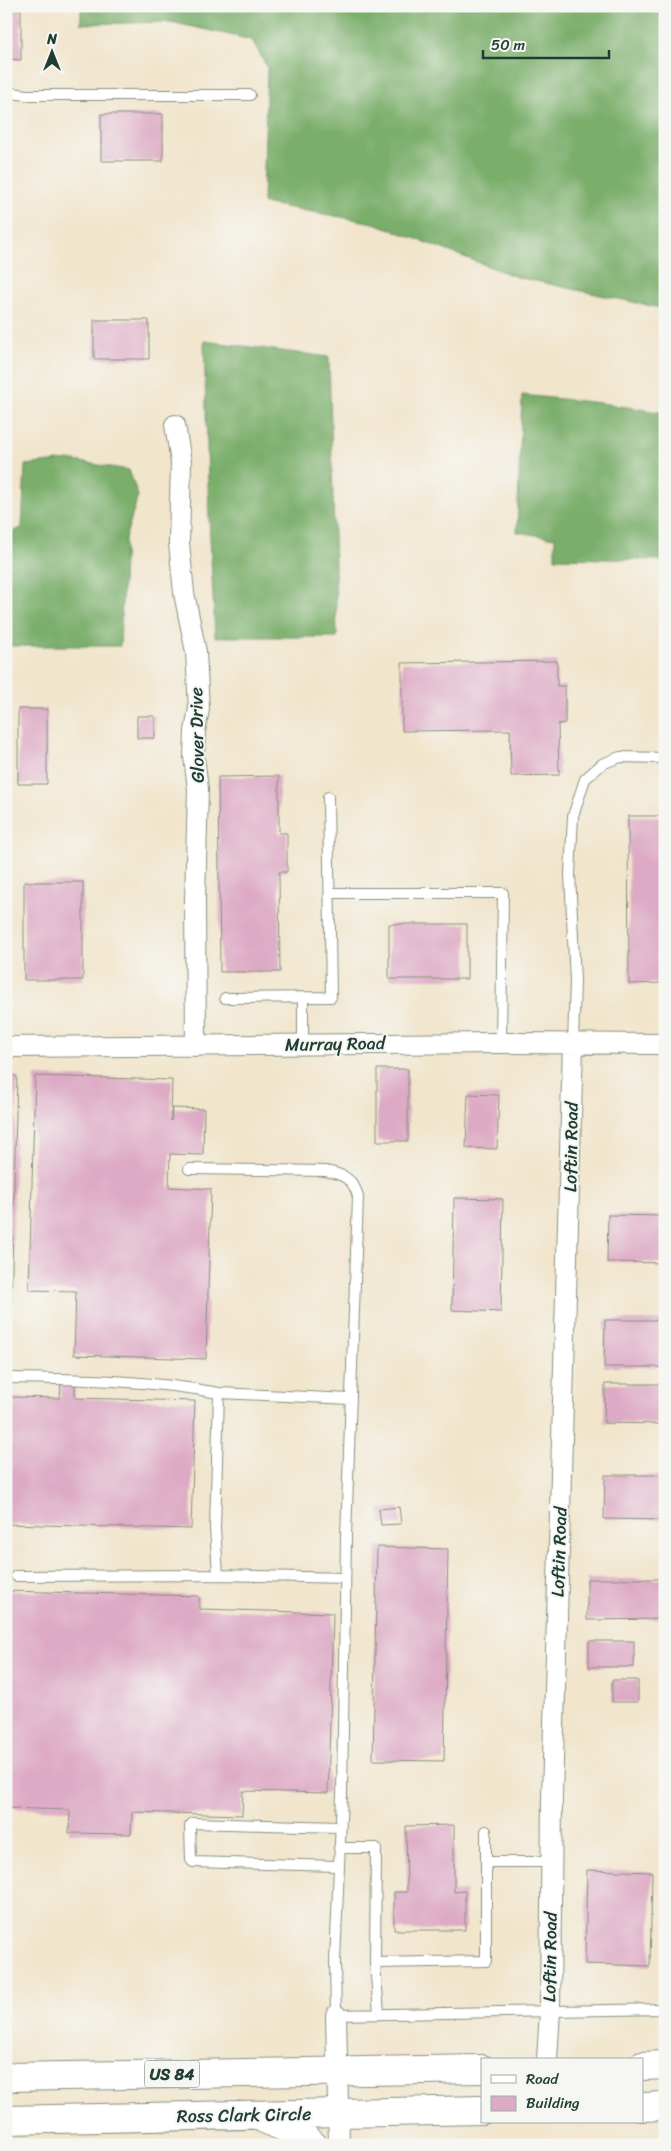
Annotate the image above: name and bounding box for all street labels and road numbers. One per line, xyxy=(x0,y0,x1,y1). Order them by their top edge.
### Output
street label: Glover Drive xyxy=(180,687,214,783)
street label: Murray Road xyxy=(285,1027,387,1061)
street label: Loftin Road xyxy=(554,1100,588,1192)
street label: Loftin Road xyxy=(541,1505,577,1598)
street label: Loftin Road xyxy=(533,1910,567,2002)
road number: US 84 xyxy=(144,2060,200,2088)
street label: Ross Clark Circle xyxy=(176,2098,312,2132)

